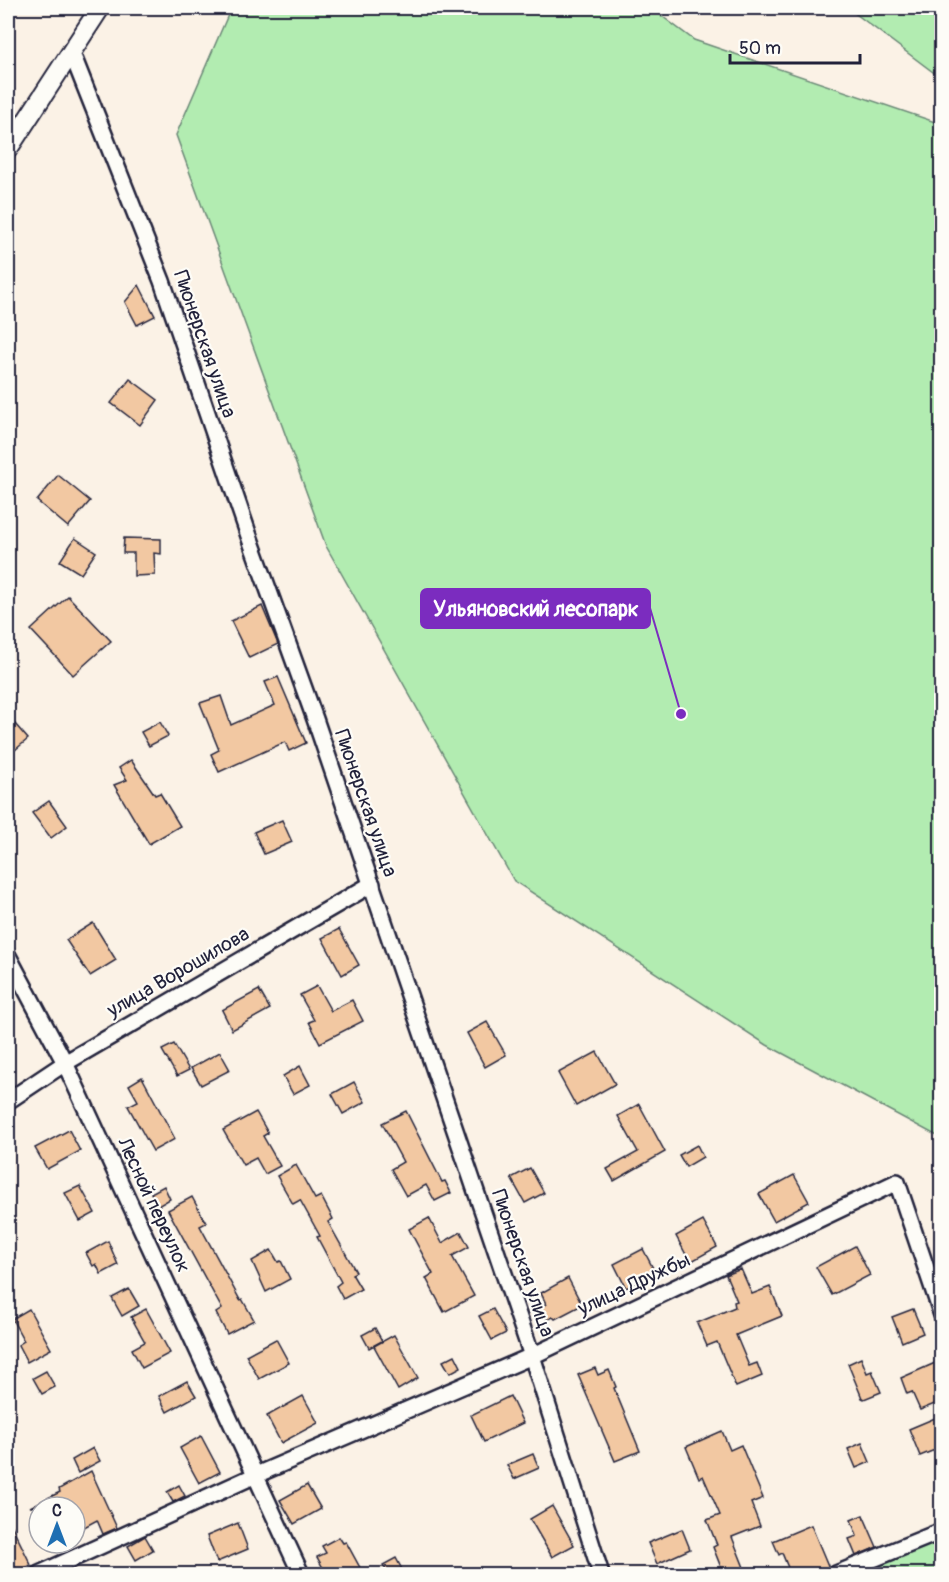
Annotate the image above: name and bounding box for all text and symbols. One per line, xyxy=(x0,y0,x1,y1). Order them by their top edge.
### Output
scale bar xyxy=(730,27,860,65)
text: 50 m xyxy=(739,37,781,60)
street label: Пионерская улица xyxy=(168,267,242,421)
callout: Ульяновский лесопарк xyxy=(421,589,650,628)
text: Ульяновский лесопарк xyxy=(433,596,639,623)
street label: Пионерская улица xyxy=(329,726,403,880)
street label: улица Ворошилова xyxy=(102,921,253,1023)
street label: Лесной переулок xyxy=(111,1133,196,1277)
street label: Пионерская улица xyxy=(486,1186,560,1340)
street label: улица Дружбы xyxy=(573,1247,694,1321)
north arrow xyxy=(27,1495,87,1555)
text: С xyxy=(52,1501,62,1521)

